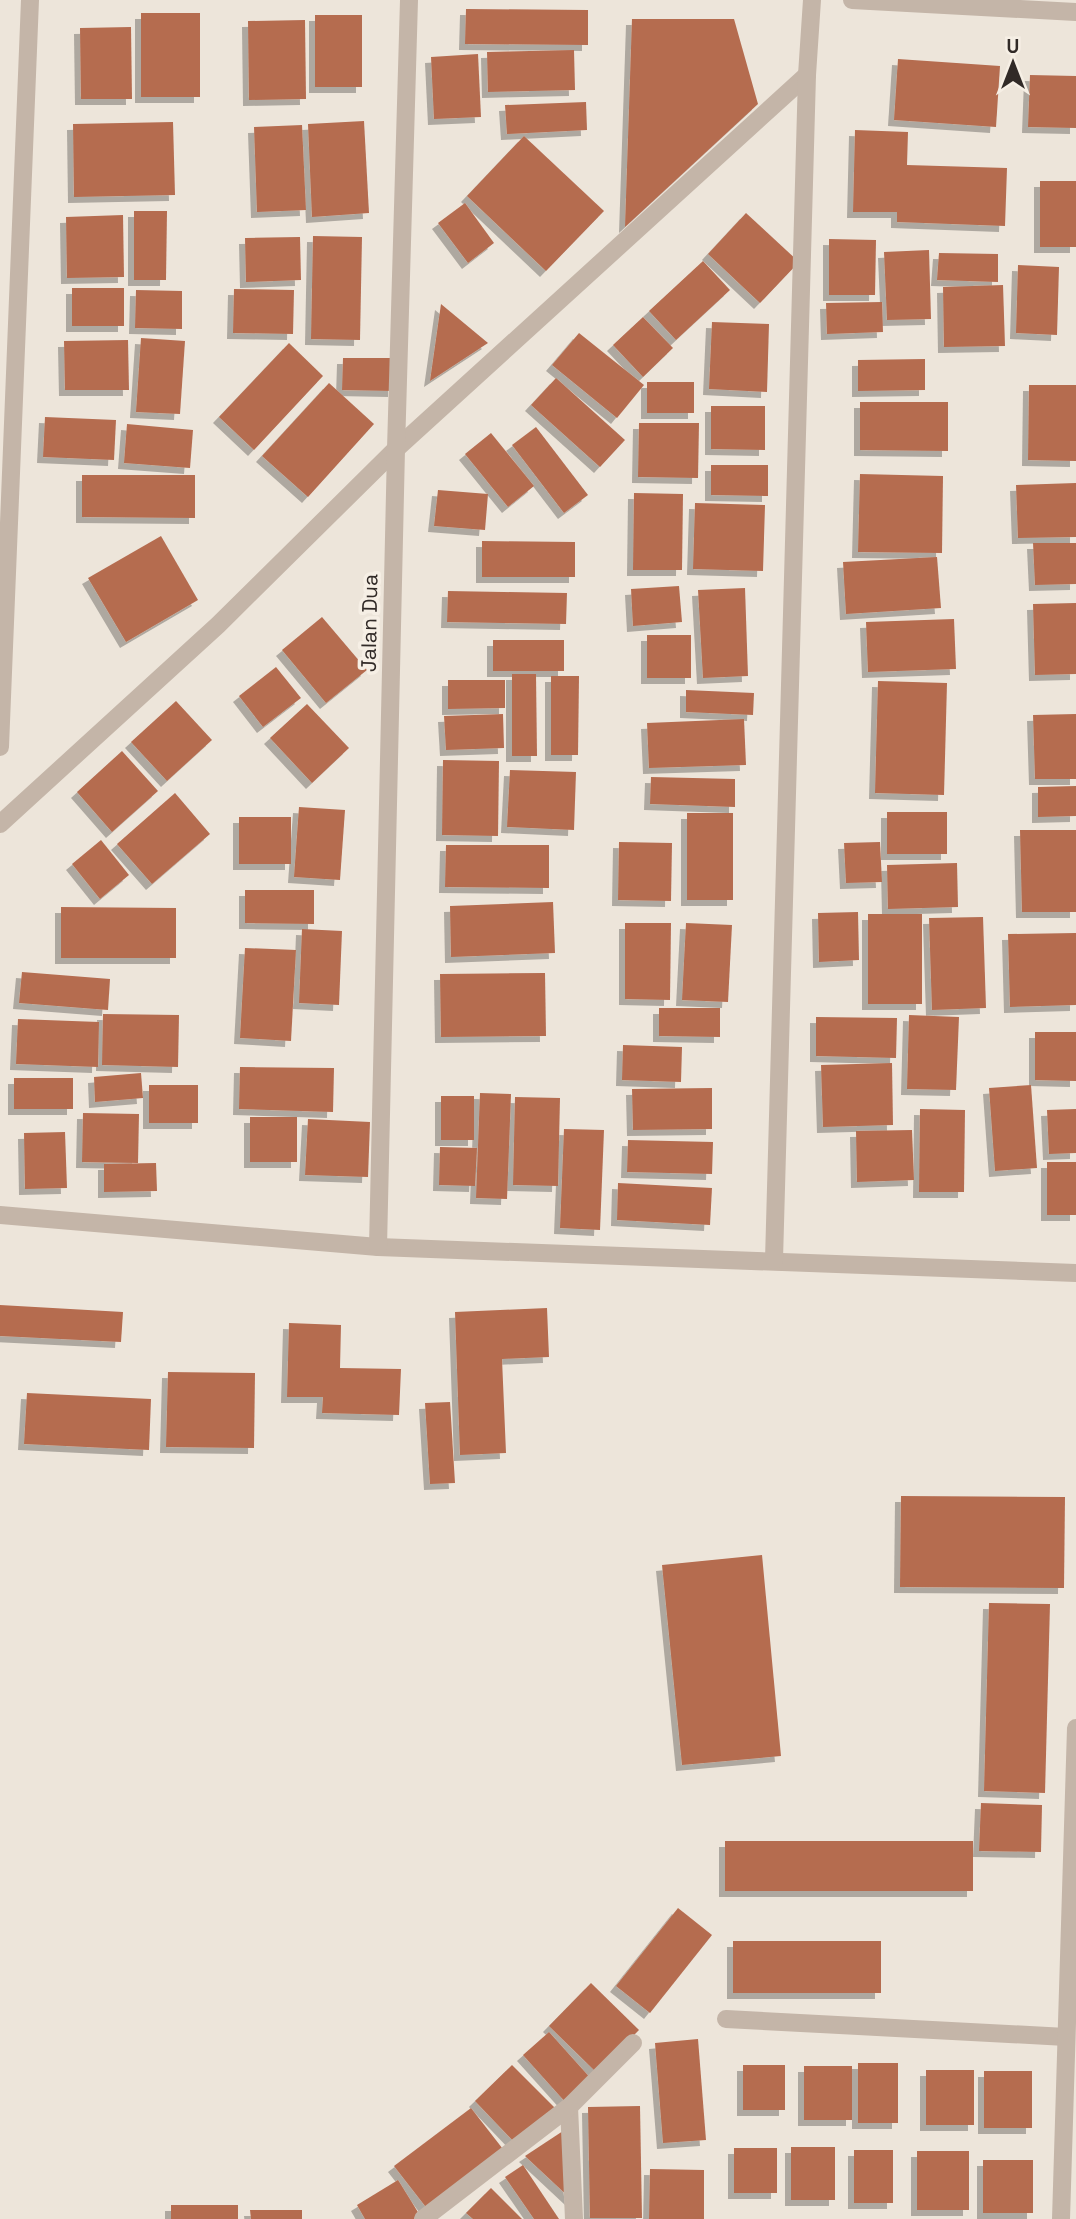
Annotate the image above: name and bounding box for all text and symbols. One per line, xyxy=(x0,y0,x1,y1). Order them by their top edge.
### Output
north arrow xyxy=(978,28,1048,98)
text: U xyxy=(1007,34,1019,59)
street label: Jalan Dua xyxy=(355,574,383,672)

